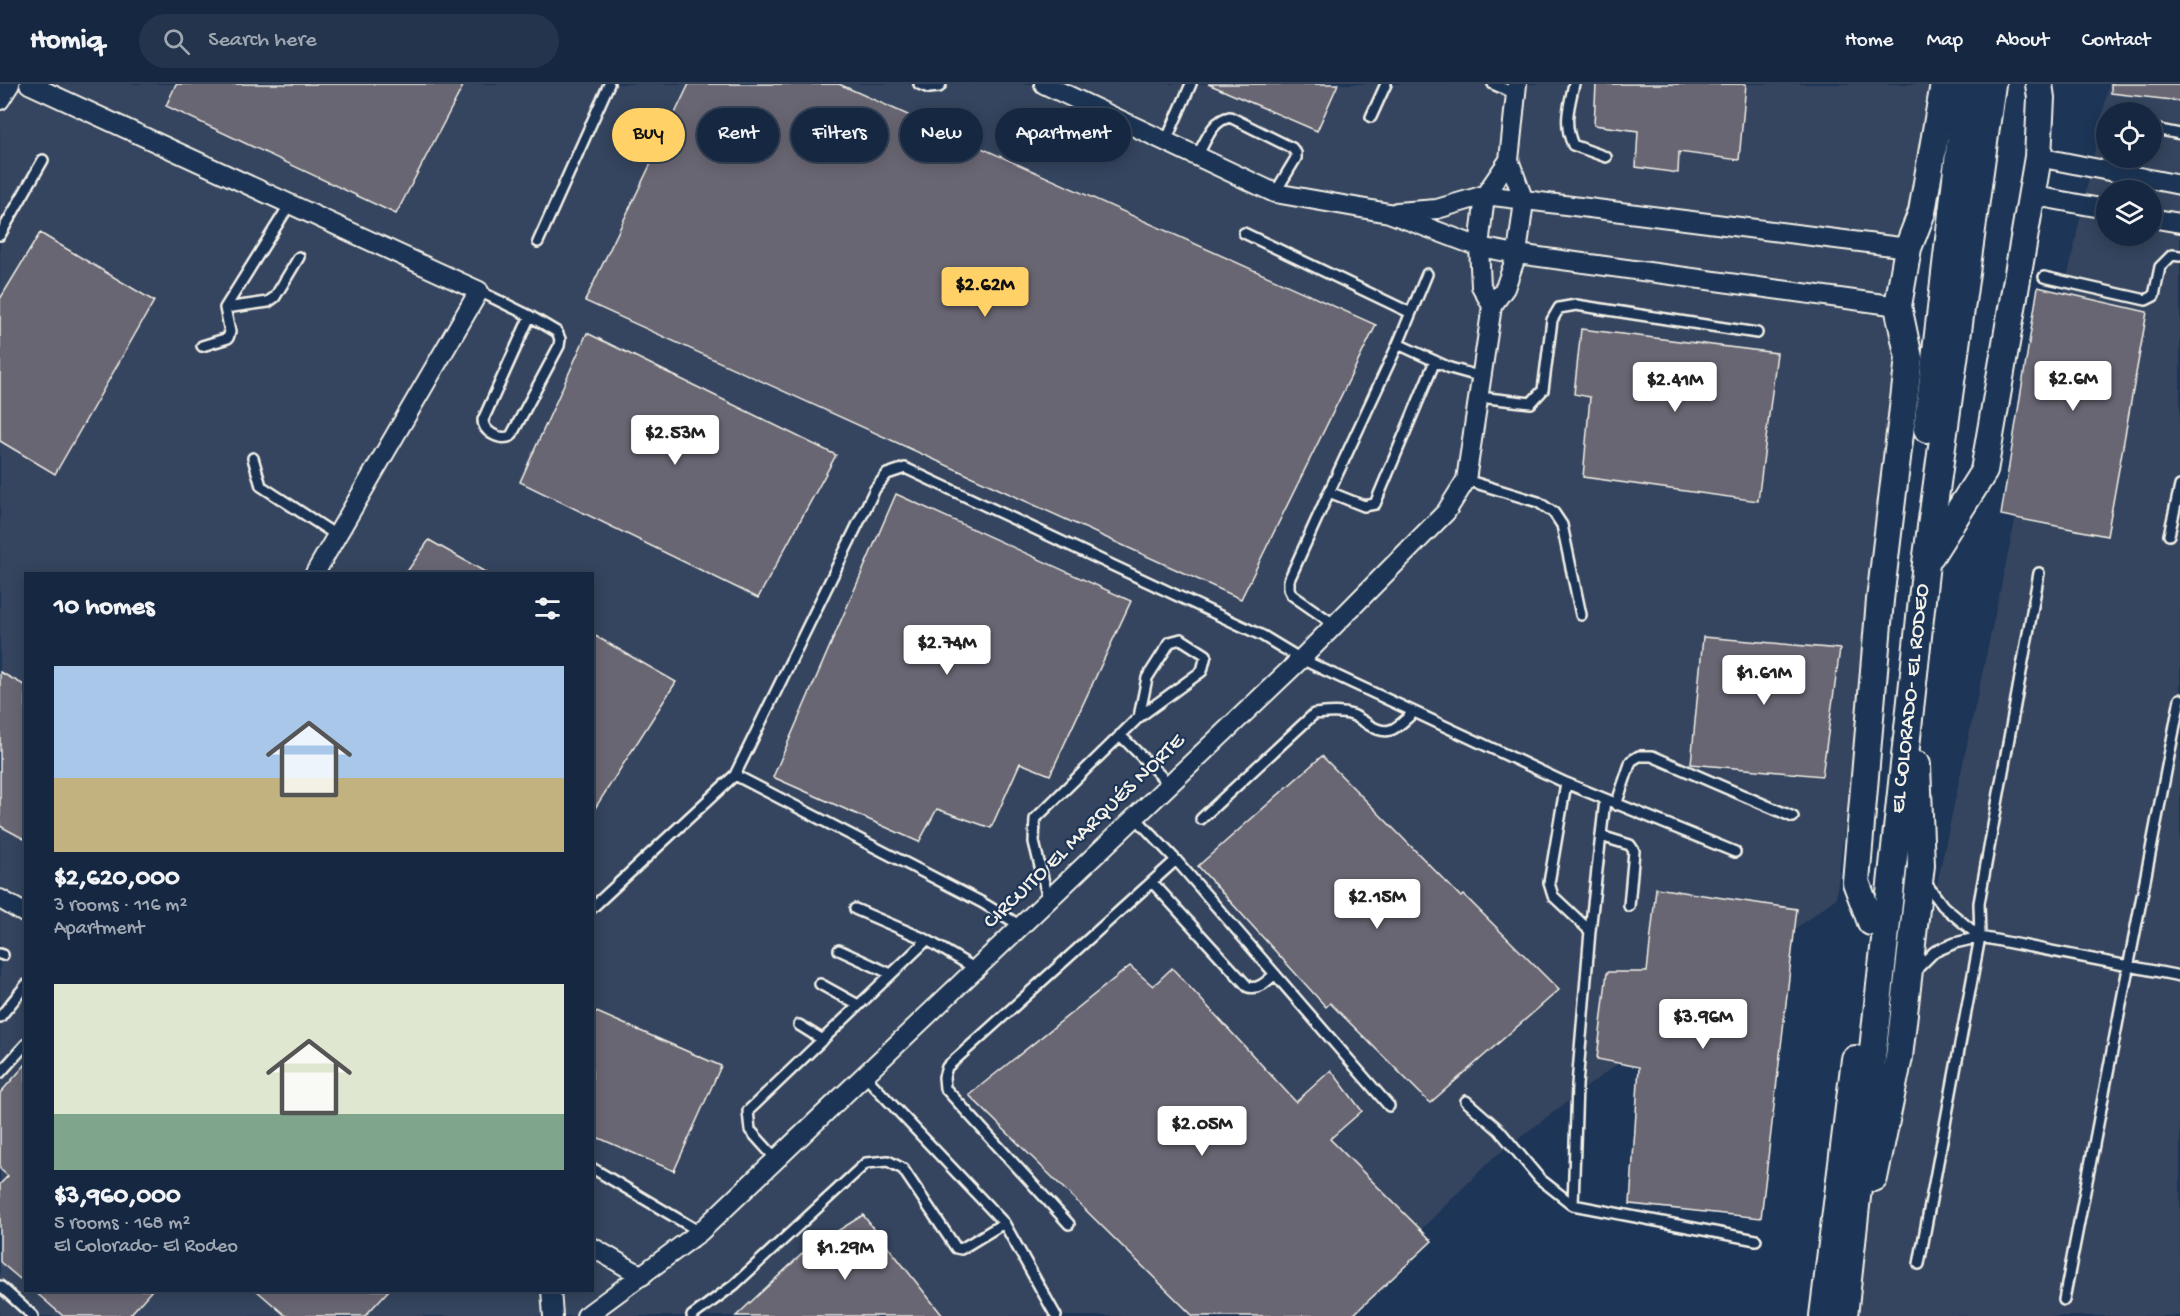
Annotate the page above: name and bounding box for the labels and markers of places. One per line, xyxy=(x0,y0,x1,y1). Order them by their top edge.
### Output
pin: $2.62M xyxy=(936,267,1034,318)
pin: $2.6M xyxy=(2031,361,2115,412)
pin: $2.41M xyxy=(1626,362,1724,413)
pin: $2.53M xyxy=(626,415,724,466)
pin: $2.74M xyxy=(898,625,996,676)
pin: $1.61M xyxy=(1715,655,1813,706)
pin: $2.15M xyxy=(1328,879,1426,930)
pin: $3.96M xyxy=(1654,999,1752,1050)
pin: $2.05M xyxy=(1153,1106,1251,1157)
pin: $1.29M xyxy=(796,1230,894,1281)

